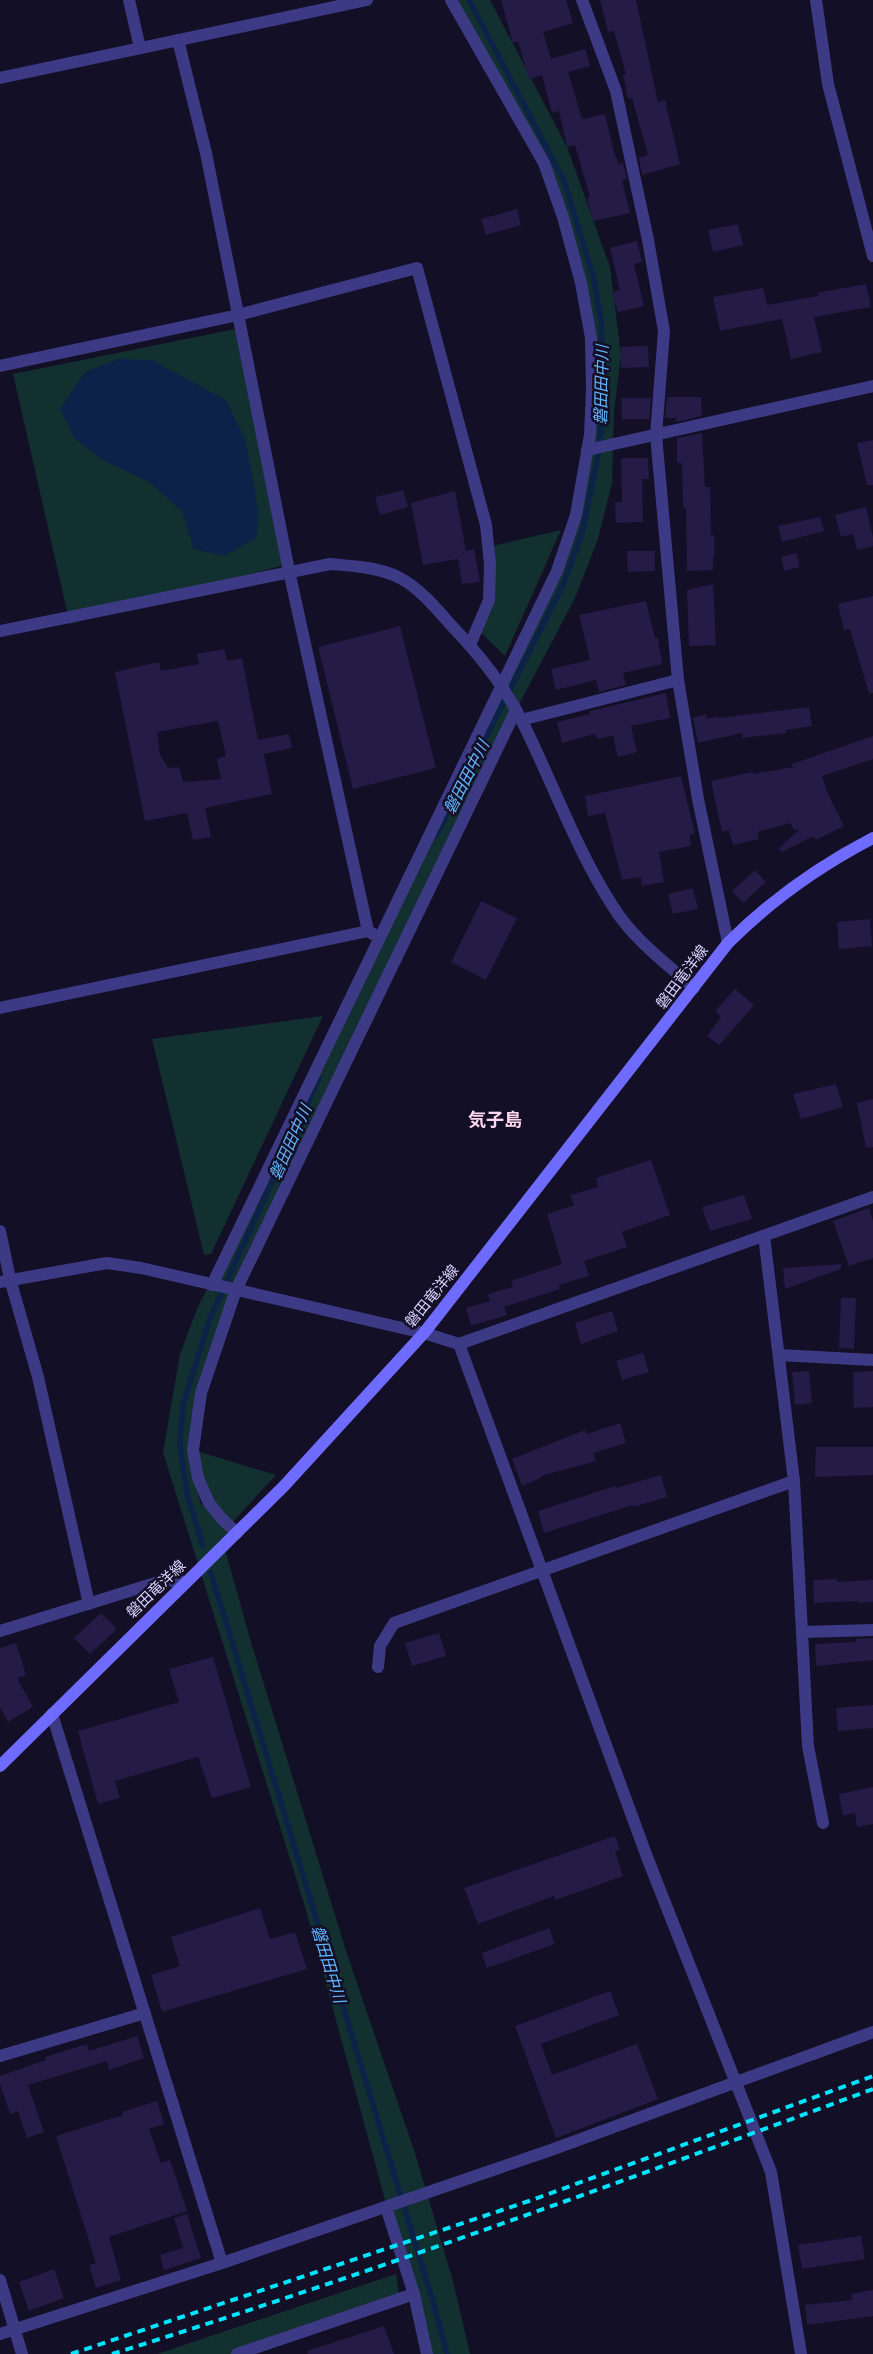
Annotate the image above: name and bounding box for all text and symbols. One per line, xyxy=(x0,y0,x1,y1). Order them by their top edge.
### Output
water label: 磐田田中川 xyxy=(591,343,612,425)
water label: 磐田田中川 xyxy=(440,735,494,817)
street label: 磐田竜洋線 xyxy=(652,942,712,1012)
water label: 磐田田中川 xyxy=(266,1100,316,1183)
district label: 気子島 xyxy=(468,1109,522,1130)
street label: 磐田竜洋線 xyxy=(401,1261,463,1331)
street label: 磐田竜洋線 xyxy=(123,1556,189,1622)
water label: 磐田田中川 xyxy=(308,1923,350,2007)

